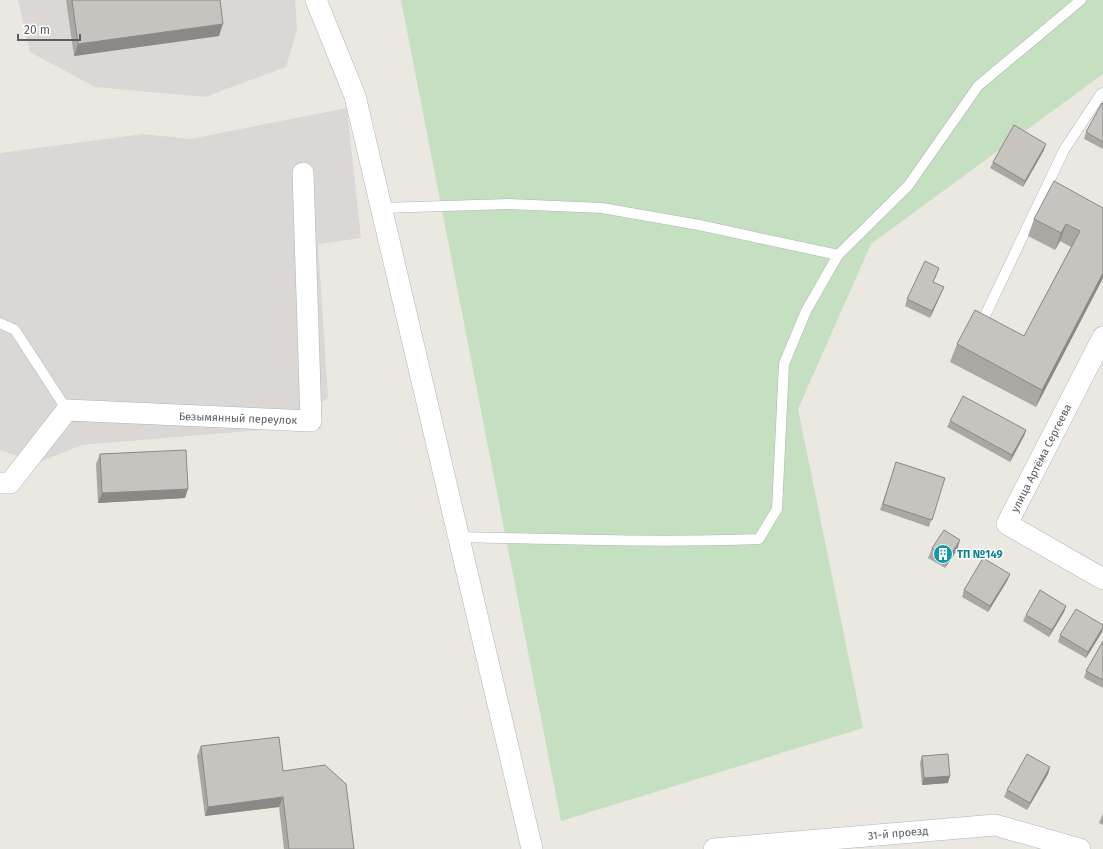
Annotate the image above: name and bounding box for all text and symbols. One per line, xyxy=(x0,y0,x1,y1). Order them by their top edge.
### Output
scale bar xyxy=(18,16,80,42)
text: 20 m xyxy=(24,23,50,37)
street label: улица Артёма Сергеева xyxy=(1008,402,1074,515)
street label: Безымянный переулок xyxy=(179,410,298,427)
building icon: ТП №149 xyxy=(932,543,954,565)
place label: ТП №149 xyxy=(957,548,1003,561)
street label: 31-й проезд xyxy=(867,824,929,843)

